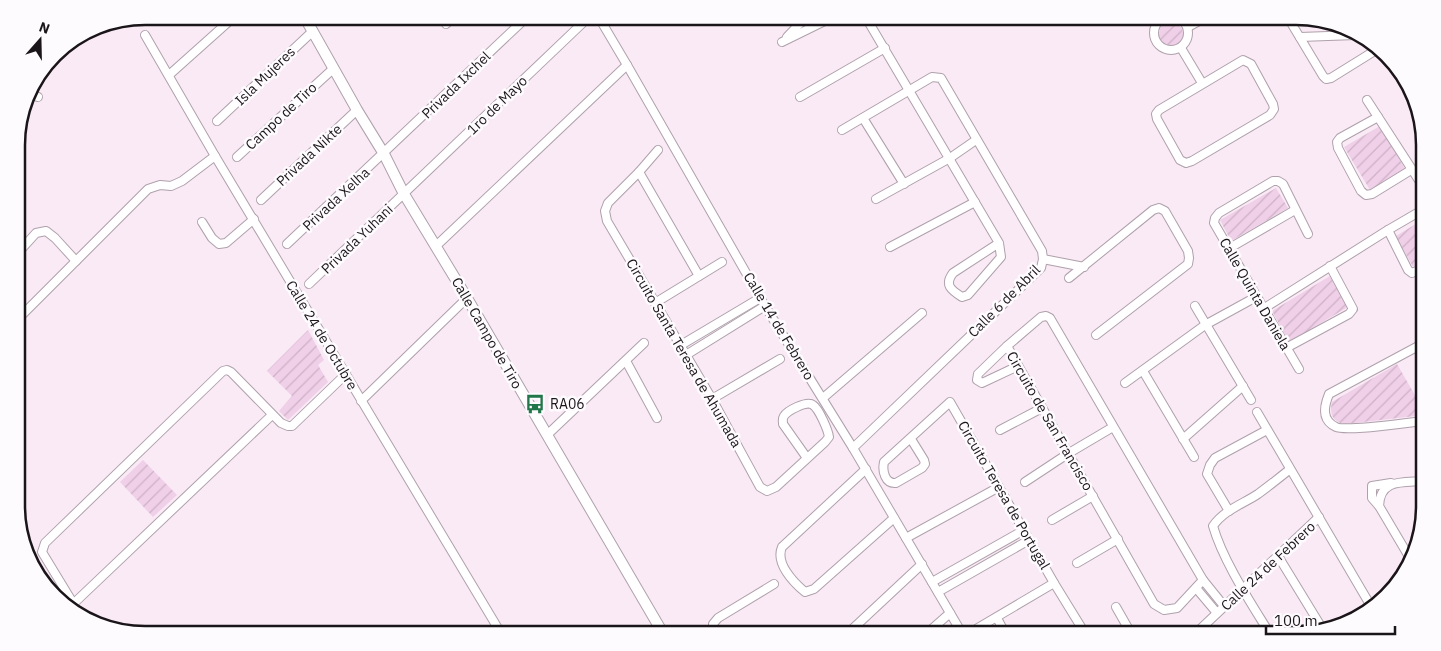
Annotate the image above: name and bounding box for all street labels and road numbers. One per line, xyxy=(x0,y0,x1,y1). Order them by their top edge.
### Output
street label: Isla Mujeres xyxy=(231,43,299,109)
street label: Privada Ixchel xyxy=(418,47,494,122)
street label: 1ro de Mayo xyxy=(463,72,531,138)
street label: Campo de Tiro xyxy=(242,78,321,154)
street label: Privada Nikte xyxy=(272,120,346,190)
street label: Privada Xelha xyxy=(299,163,374,235)
street label: Privada Yuhani xyxy=(317,200,397,278)
street label: Calle Quinta Daniela xyxy=(1215,235,1295,354)
street label: Circuito Santa Teresa de Ahumada xyxy=(622,255,746,451)
street label: Calle 6 de Abril xyxy=(964,261,1044,341)
street label: Calle 14 de Febrero xyxy=(740,269,818,383)
street label: Calle Campo de Tiro xyxy=(448,274,526,392)
street label: Calle 24 de Octubre xyxy=(282,277,362,393)
street label: Circuito de San Francisco xyxy=(1003,348,1097,494)
street label: Circuito Teresa de Portugal xyxy=(954,417,1054,573)
street label: Calle 24 de Febrero xyxy=(1217,517,1319,614)

